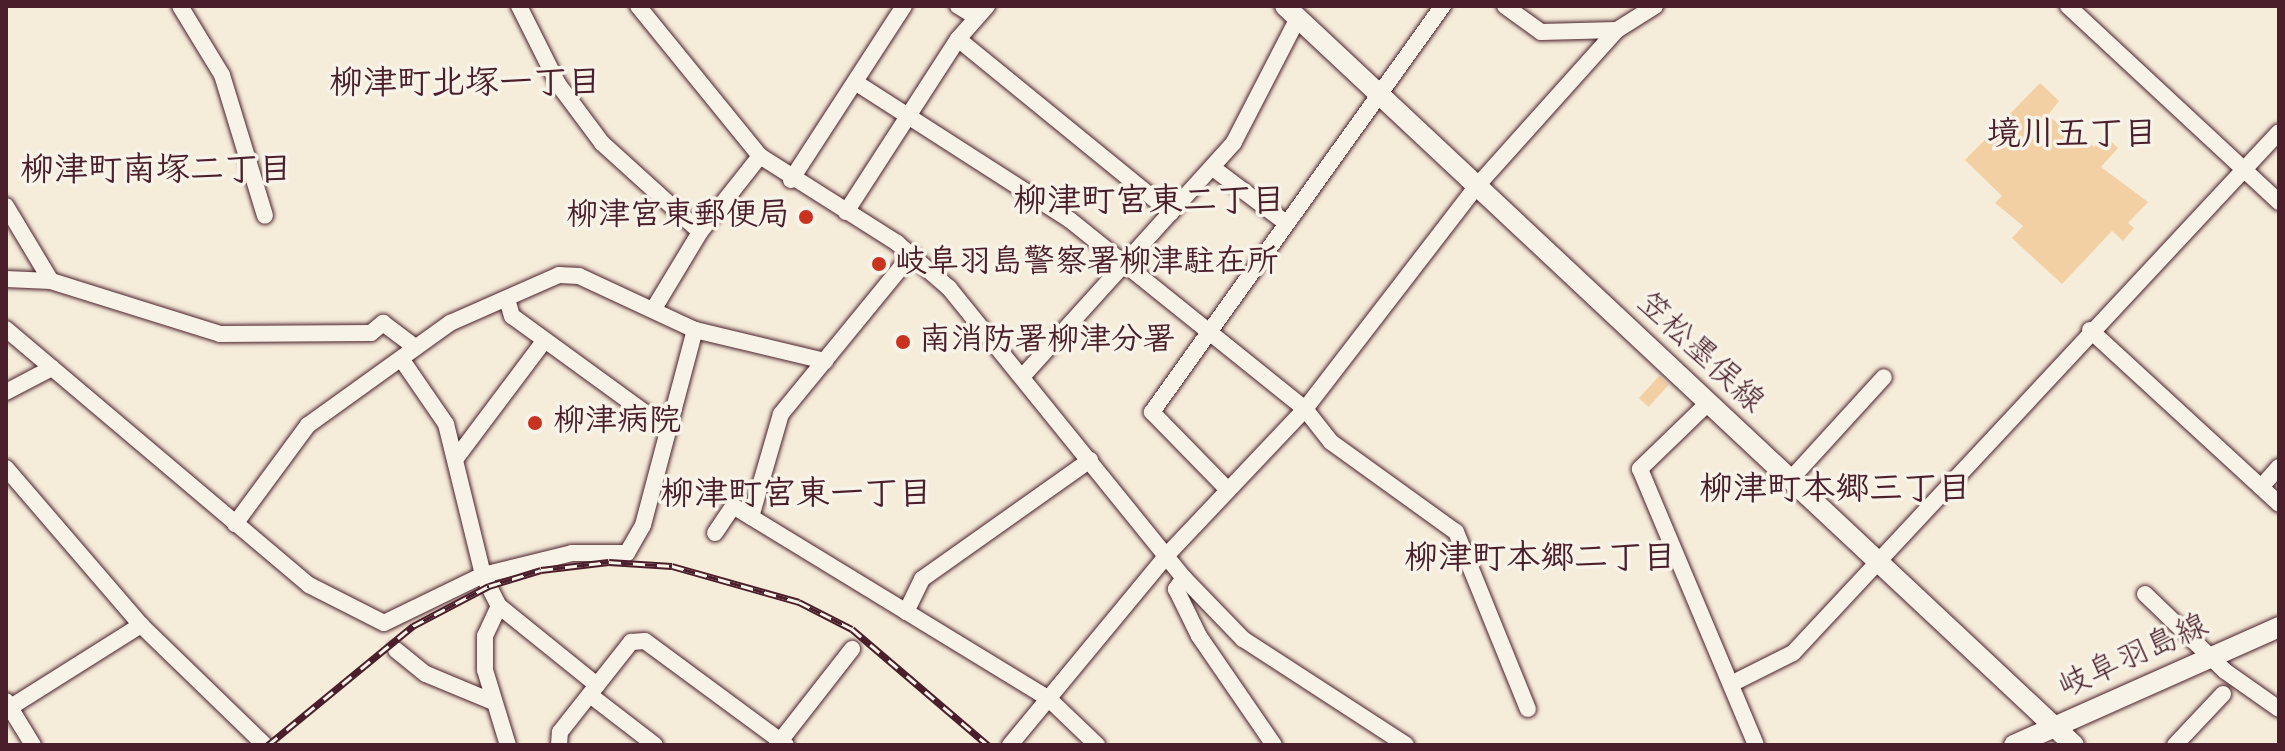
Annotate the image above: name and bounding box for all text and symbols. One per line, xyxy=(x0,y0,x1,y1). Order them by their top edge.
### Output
district label: 柳津町北塚一丁目 xyxy=(329,66,601,106)
district label: 境川五丁目 xyxy=(1987,117,2157,157)
district label: 柳津町南塚二丁目 xyxy=(20,153,292,193)
district label: 柳津町宮東二丁目 xyxy=(1013,184,1285,224)
place label: 柳津宮東郵便局 xyxy=(566,198,790,236)
marker: 柳津宮東郵便局 xyxy=(797,208,815,226)
place label: 岐阜羽島警察署柳津駐在所 xyxy=(895,245,1279,283)
marker: 岐阜羽島警察署柳津駐在所 xyxy=(870,255,888,273)
street label: 笠松墨俣線 xyxy=(1627,285,1771,423)
place label: 南消防署柳津分署 xyxy=(919,323,1175,361)
marker: 南消防署柳津分署 xyxy=(894,333,912,351)
place label: 柳津病院 xyxy=(553,404,681,442)
marker: 柳津病院 xyxy=(524,412,546,434)
district label: 柳津町本郷三丁目 xyxy=(1699,472,1971,512)
district label: 柳津町宮東一丁目 xyxy=(660,477,932,517)
district label: 柳津町本郷二丁目 xyxy=(1404,541,1676,581)
street label: 岐阜羽島線 xyxy=(2053,608,2215,708)

